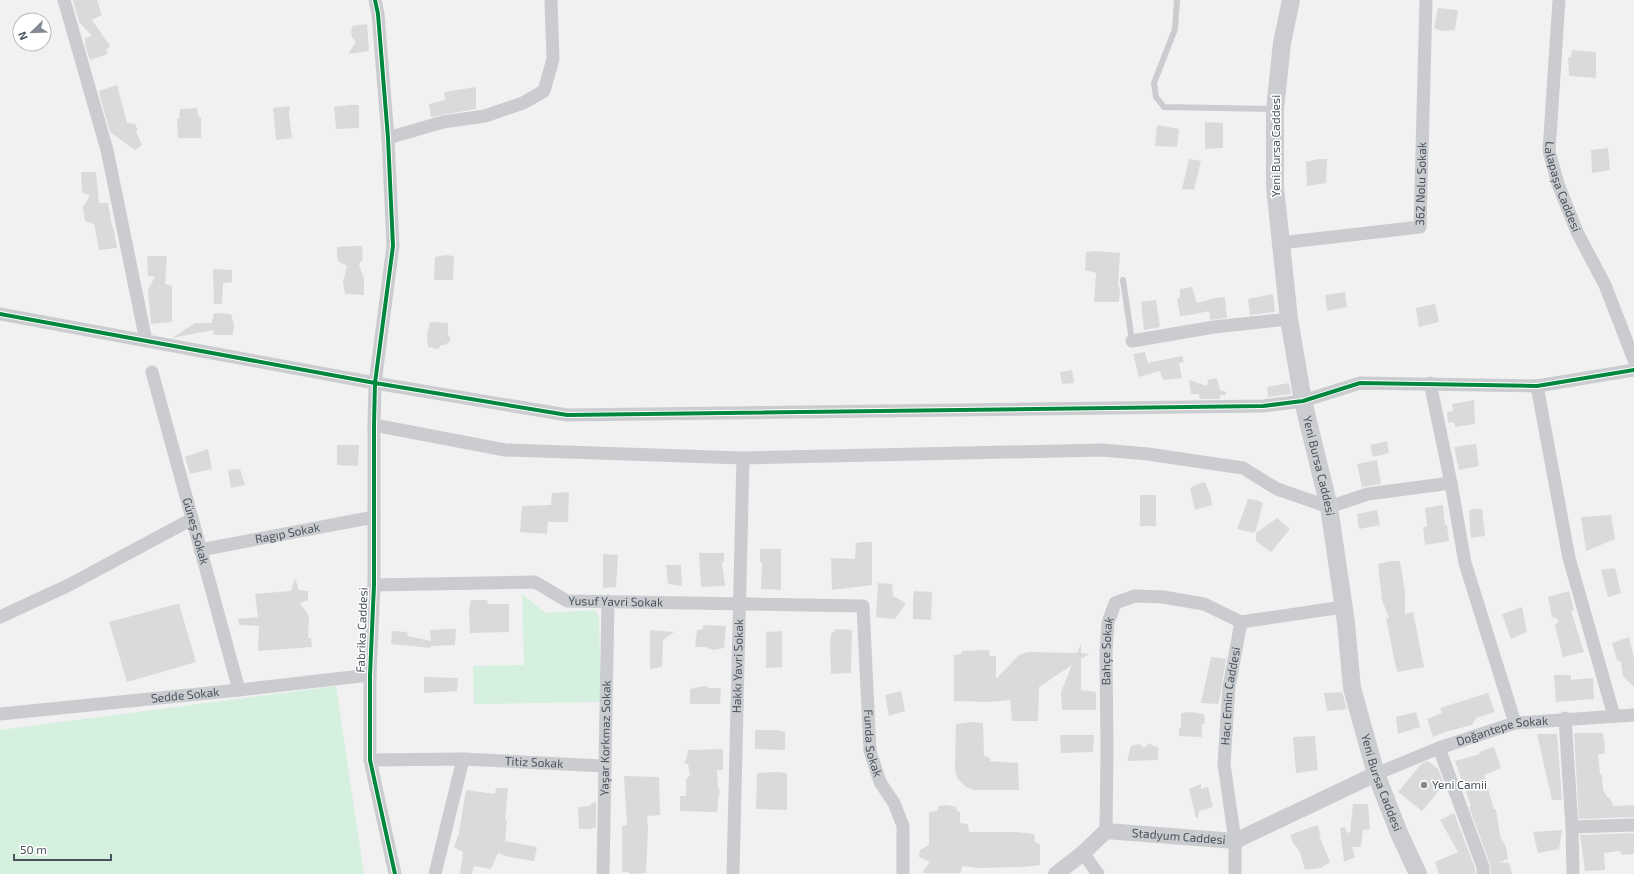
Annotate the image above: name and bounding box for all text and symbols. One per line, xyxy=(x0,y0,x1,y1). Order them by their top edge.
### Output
north arrow xyxy=(12,12,52,52)
text: N xyxy=(15,30,30,42)
street label: Yeni Bursa Caddesi xyxy=(1268,95,1282,197)
street label: Lalapaşa Caddesi xyxy=(1543,141,1584,233)
street label: 362 Nolu Sokak xyxy=(1412,142,1428,226)
street label: Yeni Bursa Caddesi xyxy=(1301,414,1338,517)
street label: Güneş Sokak xyxy=(181,496,212,566)
street label: Ragıp Sokak xyxy=(254,519,321,545)
street label: Fabrika Caddesi xyxy=(353,587,369,673)
street label: Yusuf Yavri Sokak xyxy=(568,593,663,609)
street label: Bahçe Sokak xyxy=(1098,615,1116,685)
street label: Hakkı Yavri Sokak xyxy=(729,619,745,713)
street label: Hacı Emin Caddesi xyxy=(1217,646,1242,746)
street label: Yaşar Korkmaz Sokak xyxy=(596,680,613,796)
street label: Sedde Sokak xyxy=(150,684,220,705)
street label: Funda Sokak xyxy=(862,709,886,778)
street label: Doğantepe Sokak xyxy=(1454,713,1548,748)
street label: Yeni Bursa Caddesi xyxy=(1359,732,1406,833)
street label: Titiz Sokak xyxy=(504,753,564,770)
place label: Yeni Camii xyxy=(1432,777,1487,791)
marker: Yeni Camii xyxy=(1419,780,1429,790)
street label: Stadyum Caddesi xyxy=(1131,825,1226,846)
scale bar xyxy=(14,836,111,862)
text: 50 m xyxy=(20,842,47,856)

